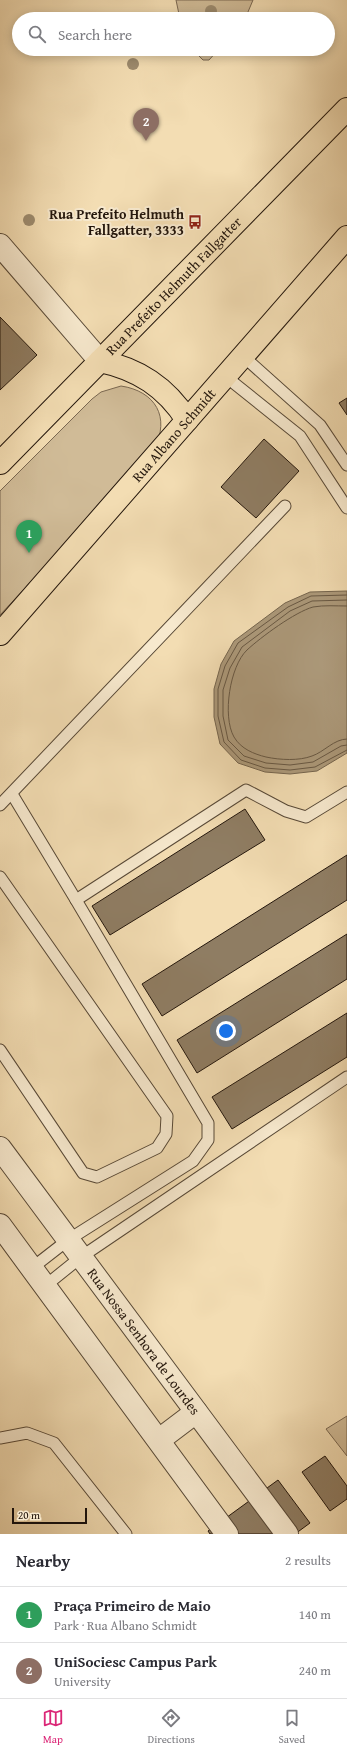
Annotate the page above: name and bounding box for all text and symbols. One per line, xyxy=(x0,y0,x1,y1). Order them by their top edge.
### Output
search box xyxy=(12,12,335,56)
icon: search xyxy=(26,23,48,45)
text: Search here xyxy=(58,24,132,45)
pin: 2 xyxy=(133,108,159,141)
place label: Rua Prefeito Helmuth Fallgatter, 3333 xyxy=(49,204,185,240)
street label: Rua Prefeito Helmuth Fallgatter xyxy=(101,212,246,360)
bus stop icon: Rua Prefeito Helmuth Fallgatter, 3333 xyxy=(187,214,203,230)
street label: Rua Albano Schmidt xyxy=(127,384,220,486)
pin: 1 xyxy=(16,520,42,553)
your location xyxy=(216,1021,236,1041)
street label: Rua Nossa Senhora de Lourdes xyxy=(83,1264,205,1419)
scale bar xyxy=(12,1506,87,1525)
text: 20 m xyxy=(18,1507,40,1523)
text: Nearby xyxy=(16,1548,70,1573)
text: 2 results xyxy=(285,1551,331,1570)
text: Praça Primeiro de Maio xyxy=(54,1595,211,1616)
text: 1 xyxy=(26,1605,32,1624)
text: 140 m xyxy=(299,1605,331,1624)
text: Park · Rua Albano Schmidt xyxy=(54,1616,197,1635)
text: UniSociesc Campus Park xyxy=(54,1651,217,1672)
text: 2 xyxy=(26,1661,32,1680)
text: 240 m xyxy=(299,1661,331,1680)
text: University xyxy=(54,1672,111,1691)
tab: Map xyxy=(42,1707,64,1747)
tab: Directions xyxy=(148,1707,195,1747)
tab: Saved xyxy=(278,1707,305,1747)

